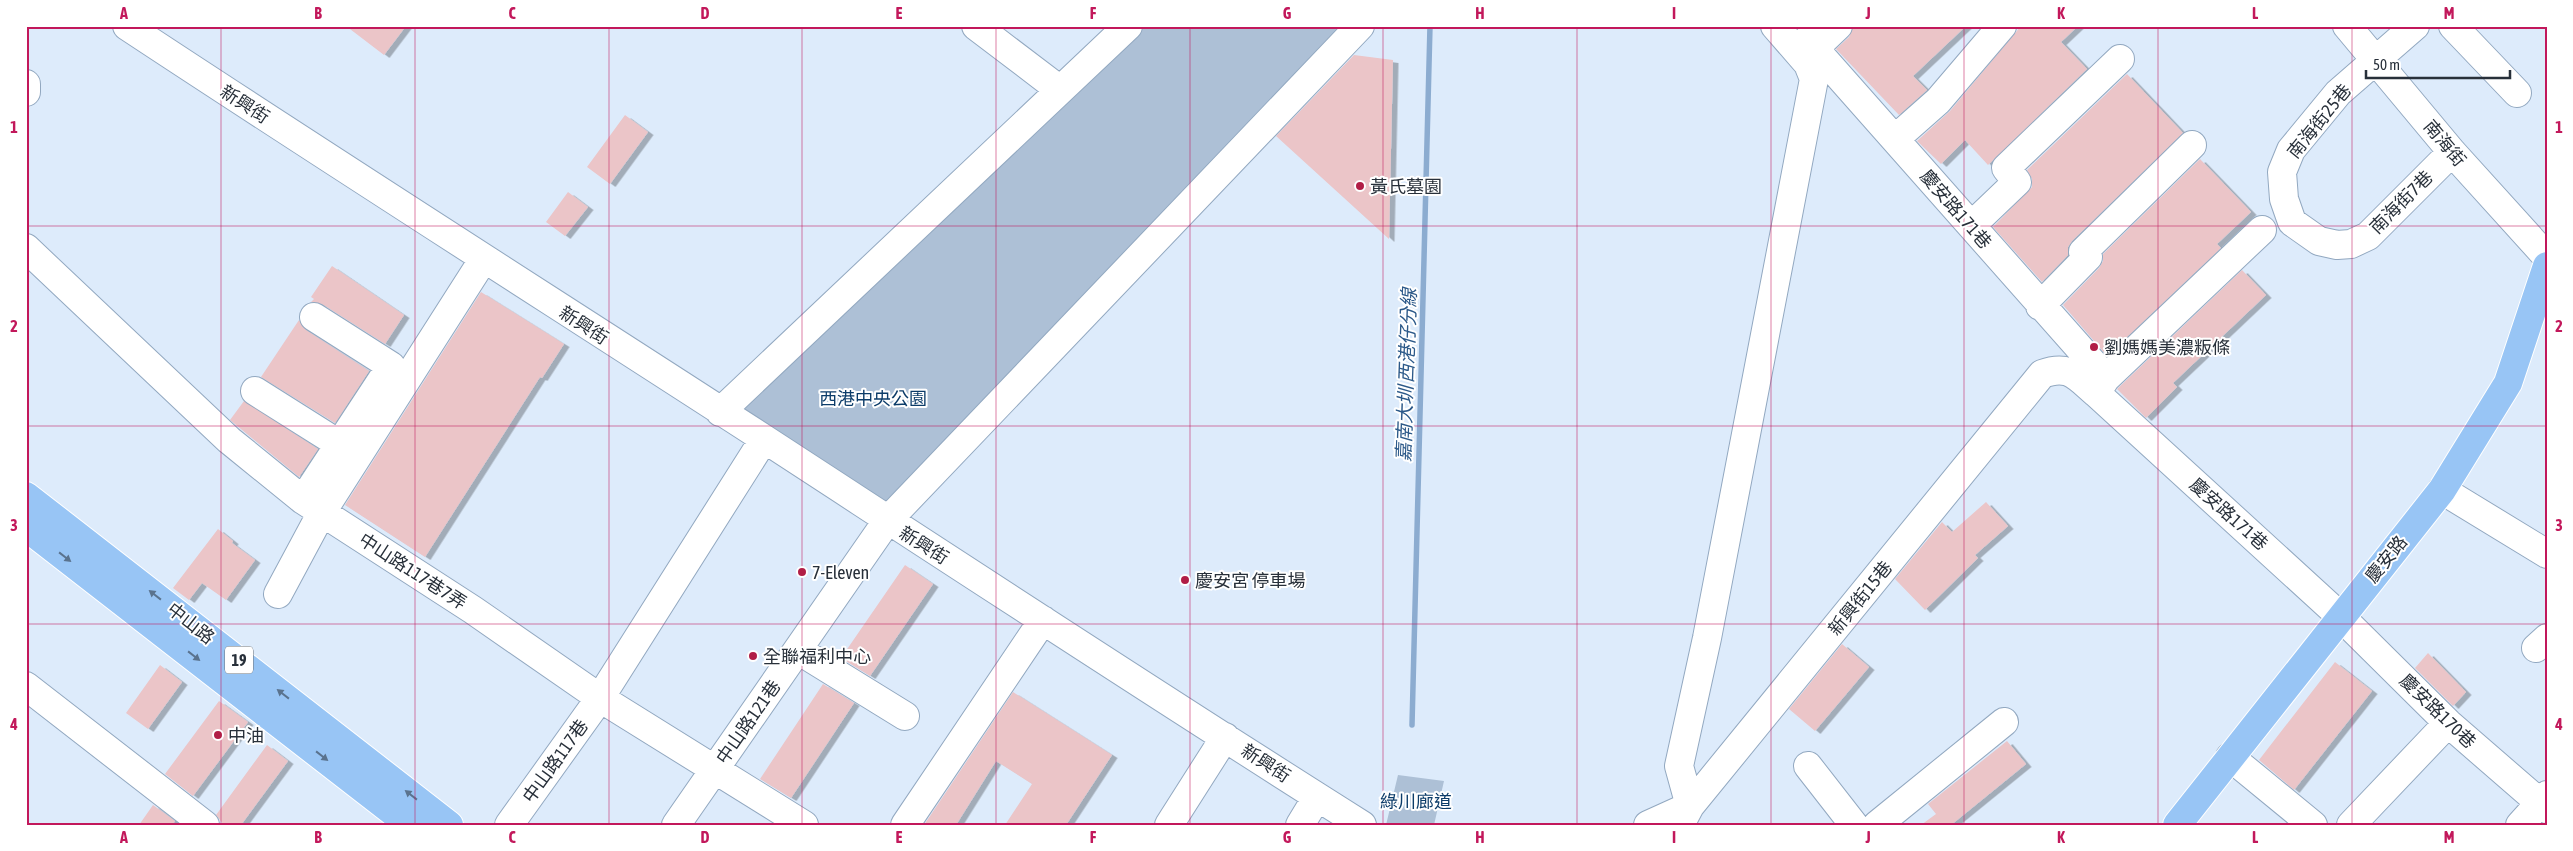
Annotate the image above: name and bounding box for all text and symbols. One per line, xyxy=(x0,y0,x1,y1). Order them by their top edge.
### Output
text: A xyxy=(119,4,128,22)
text: B xyxy=(314,4,322,22)
text: C xyxy=(508,4,516,22)
text: D xyxy=(701,4,710,22)
text: E xyxy=(896,4,903,22)
text: F xyxy=(1090,4,1097,22)
text: G xyxy=(1283,4,1292,22)
text: H xyxy=(1475,4,1485,22)
text: I xyxy=(1672,4,1676,22)
text: J xyxy=(1864,4,1871,22)
text: K xyxy=(2057,4,2065,22)
text: L xyxy=(2252,4,2259,22)
text: M xyxy=(2444,4,2454,22)
scale bar xyxy=(2366,48,2509,80)
text: 50 m xyxy=(2373,56,2400,73)
street label: 新興街 xyxy=(217,80,273,128)
street label: 南海街25巷 xyxy=(2283,80,2355,162)
street label: 南海街 xyxy=(2420,116,2470,170)
text: 1 xyxy=(10,118,18,136)
text: 1 xyxy=(2555,118,2563,136)
street label: 慶安路171巷 xyxy=(1916,165,1996,253)
street label: 南海街7巷 xyxy=(2365,166,2437,238)
place label: 黃氏墓園 xyxy=(1370,176,1442,197)
marker: 黃氏墓園 xyxy=(1354,180,1366,192)
water label: 嘉南大圳 西港仔分線 xyxy=(1392,286,1420,462)
street label: 新興街 xyxy=(556,301,612,349)
text: 2 xyxy=(10,317,18,335)
text: 2 xyxy=(2555,317,2563,335)
place label: 劉媽媽美濃粄條 xyxy=(2104,337,2230,358)
marker: 劉媽媽美濃粄條 xyxy=(2088,341,2100,353)
park label: 西港中央公園 xyxy=(819,388,927,409)
street label: 慶安路171巷 xyxy=(2186,474,2272,554)
text: 3 xyxy=(10,516,18,534)
text: 3 xyxy=(2555,516,2563,534)
street label: 新興街 xyxy=(896,522,952,568)
street label: 中山路117巷7弄 xyxy=(355,528,471,614)
street label: 慶安路 xyxy=(2361,531,2411,587)
one-way arrow xyxy=(58,552,72,562)
street label: 新興街15巷 xyxy=(1824,557,1896,639)
place label: 7-Eleven xyxy=(812,562,869,583)
marker: 7-Eleven xyxy=(796,566,808,578)
place label: 慶安宮 停車場 xyxy=(1195,570,1305,591)
marker: 慶安宮 停車場 xyxy=(1179,574,1191,586)
one-way arrow xyxy=(148,590,162,600)
street label: 中山路 xyxy=(163,598,219,648)
road number: 19 xyxy=(225,646,253,674)
place label: 全聯福利中心 xyxy=(763,646,871,667)
marker: 全聯福利中心 xyxy=(747,650,759,662)
one-way arrow xyxy=(187,651,200,662)
street label: 慶安路170巷 xyxy=(2396,670,2480,752)
street label: 中山路121巷 xyxy=(711,676,785,768)
one-way arrow xyxy=(277,689,290,700)
text: 4 xyxy=(9,715,18,733)
street label: 中山路117巷 xyxy=(518,715,592,807)
text: 4 xyxy=(2554,715,2563,733)
place label: 中油 xyxy=(228,725,264,746)
marker: 中油 xyxy=(212,729,224,741)
street label: 新興街 xyxy=(1238,739,1294,787)
one-way arrow xyxy=(315,751,329,761)
one-way arrow xyxy=(405,789,418,800)
park label: 綠川廊道 xyxy=(1380,791,1452,812)
text: A xyxy=(119,828,128,846)
text: B xyxy=(314,828,322,846)
text: C xyxy=(508,828,516,846)
text: D xyxy=(701,828,710,846)
text: E xyxy=(896,828,903,846)
text: F xyxy=(1090,828,1097,846)
text: G xyxy=(1283,828,1292,846)
text: H xyxy=(1475,828,1485,846)
text: I xyxy=(1672,828,1676,846)
text: J xyxy=(1864,828,1871,846)
text: K xyxy=(2057,828,2065,846)
text: L xyxy=(2252,828,2259,846)
text: M xyxy=(2444,828,2454,846)

